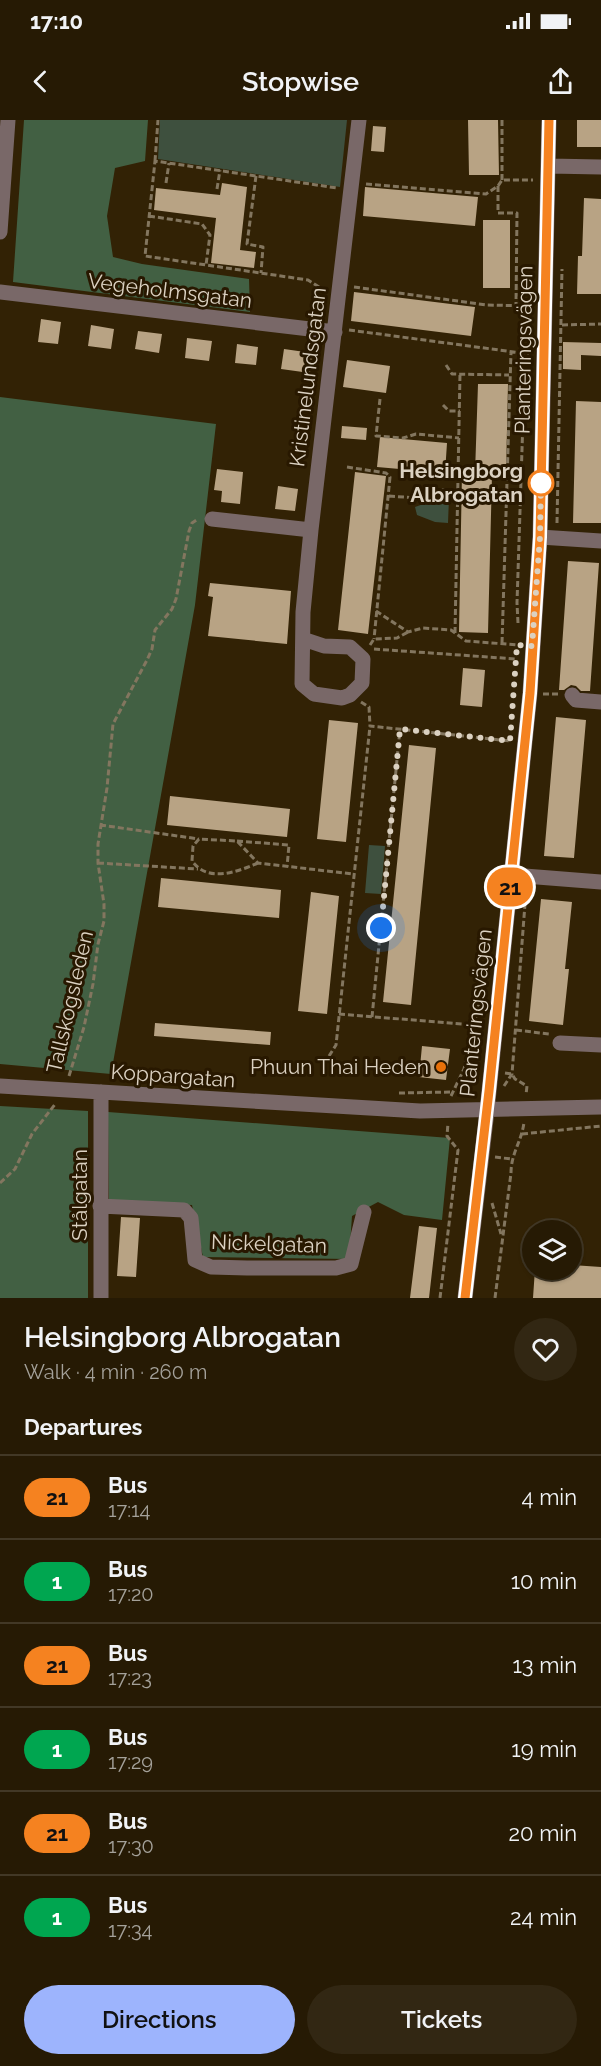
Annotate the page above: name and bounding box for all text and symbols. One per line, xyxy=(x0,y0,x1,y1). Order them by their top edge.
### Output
text: 17:10 xyxy=(30,8,83,34)
icon: back xyxy=(24,65,57,98)
icon: share xyxy=(544,65,577,98)
text: Stopwise xyxy=(242,66,359,97)
street label: Planteringsvägen xyxy=(510,266,537,434)
street label: Vegeholmsgatan xyxy=(86,268,254,313)
street label: Kristinelundsgatan xyxy=(284,286,331,468)
place label: Helsingborg Albrogatan xyxy=(399,458,523,507)
marker: Helsingborg Albrogatan xyxy=(528,470,554,496)
line badge: 21 xyxy=(483,868,537,906)
text: 21 xyxy=(499,875,521,900)
your location xyxy=(366,913,396,943)
street label: Tallskogsleden xyxy=(41,928,98,1076)
street label: Planteringsvägen xyxy=(454,928,497,1098)
place label: Phuun Thai Heden xyxy=(250,1054,429,1079)
street label: Koppargatan xyxy=(110,1059,236,1092)
marker: Phuun Thai Heden xyxy=(434,1060,448,1074)
street label: Stålgatan xyxy=(67,1149,92,1241)
map controls xyxy=(522,1220,582,1280)
button: layers xyxy=(522,1220,582,1280)
street label: Nickelgatan xyxy=(211,1229,327,1258)
button: heart xyxy=(514,1318,577,1381)
text: Helsingborg Albrogatan xyxy=(24,1321,341,1354)
text: Walk · 4 min · 260 m xyxy=(24,1360,207,1384)
text: Departures xyxy=(24,1414,142,1440)
text: Bus xyxy=(108,1472,147,1498)
text: 4 min xyxy=(522,1484,577,1510)
text: 21 xyxy=(46,1485,68,1510)
text: 17:14 xyxy=(108,1498,150,1522)
text: Bus xyxy=(108,1556,147,1582)
text: 10 min xyxy=(511,1568,577,1594)
text: 1 xyxy=(52,1569,62,1594)
text: 17:20 xyxy=(108,1582,154,1606)
text: Bus xyxy=(108,1640,147,1666)
text: 13 min xyxy=(512,1652,577,1678)
text: 21 xyxy=(46,1653,68,1678)
text: 17:23 xyxy=(108,1666,152,1690)
text: Bus xyxy=(108,1724,147,1750)
text: 19 min xyxy=(511,1736,577,1762)
text: 1 xyxy=(52,1737,62,1762)
text: 17:29 xyxy=(108,1750,153,1774)
text: Bus xyxy=(108,1808,147,1834)
text: 20 min xyxy=(509,1820,577,1846)
text: 21 xyxy=(46,1821,68,1846)
text: 17:30 xyxy=(108,1834,154,1858)
text: Bus xyxy=(108,1892,147,1918)
text: 24 min xyxy=(510,1904,577,1930)
text: 1 xyxy=(52,1905,62,1930)
text: 17:34 xyxy=(108,1918,153,1942)
button: Directions xyxy=(24,1985,295,2054)
button: Tickets xyxy=(307,1985,577,2054)

